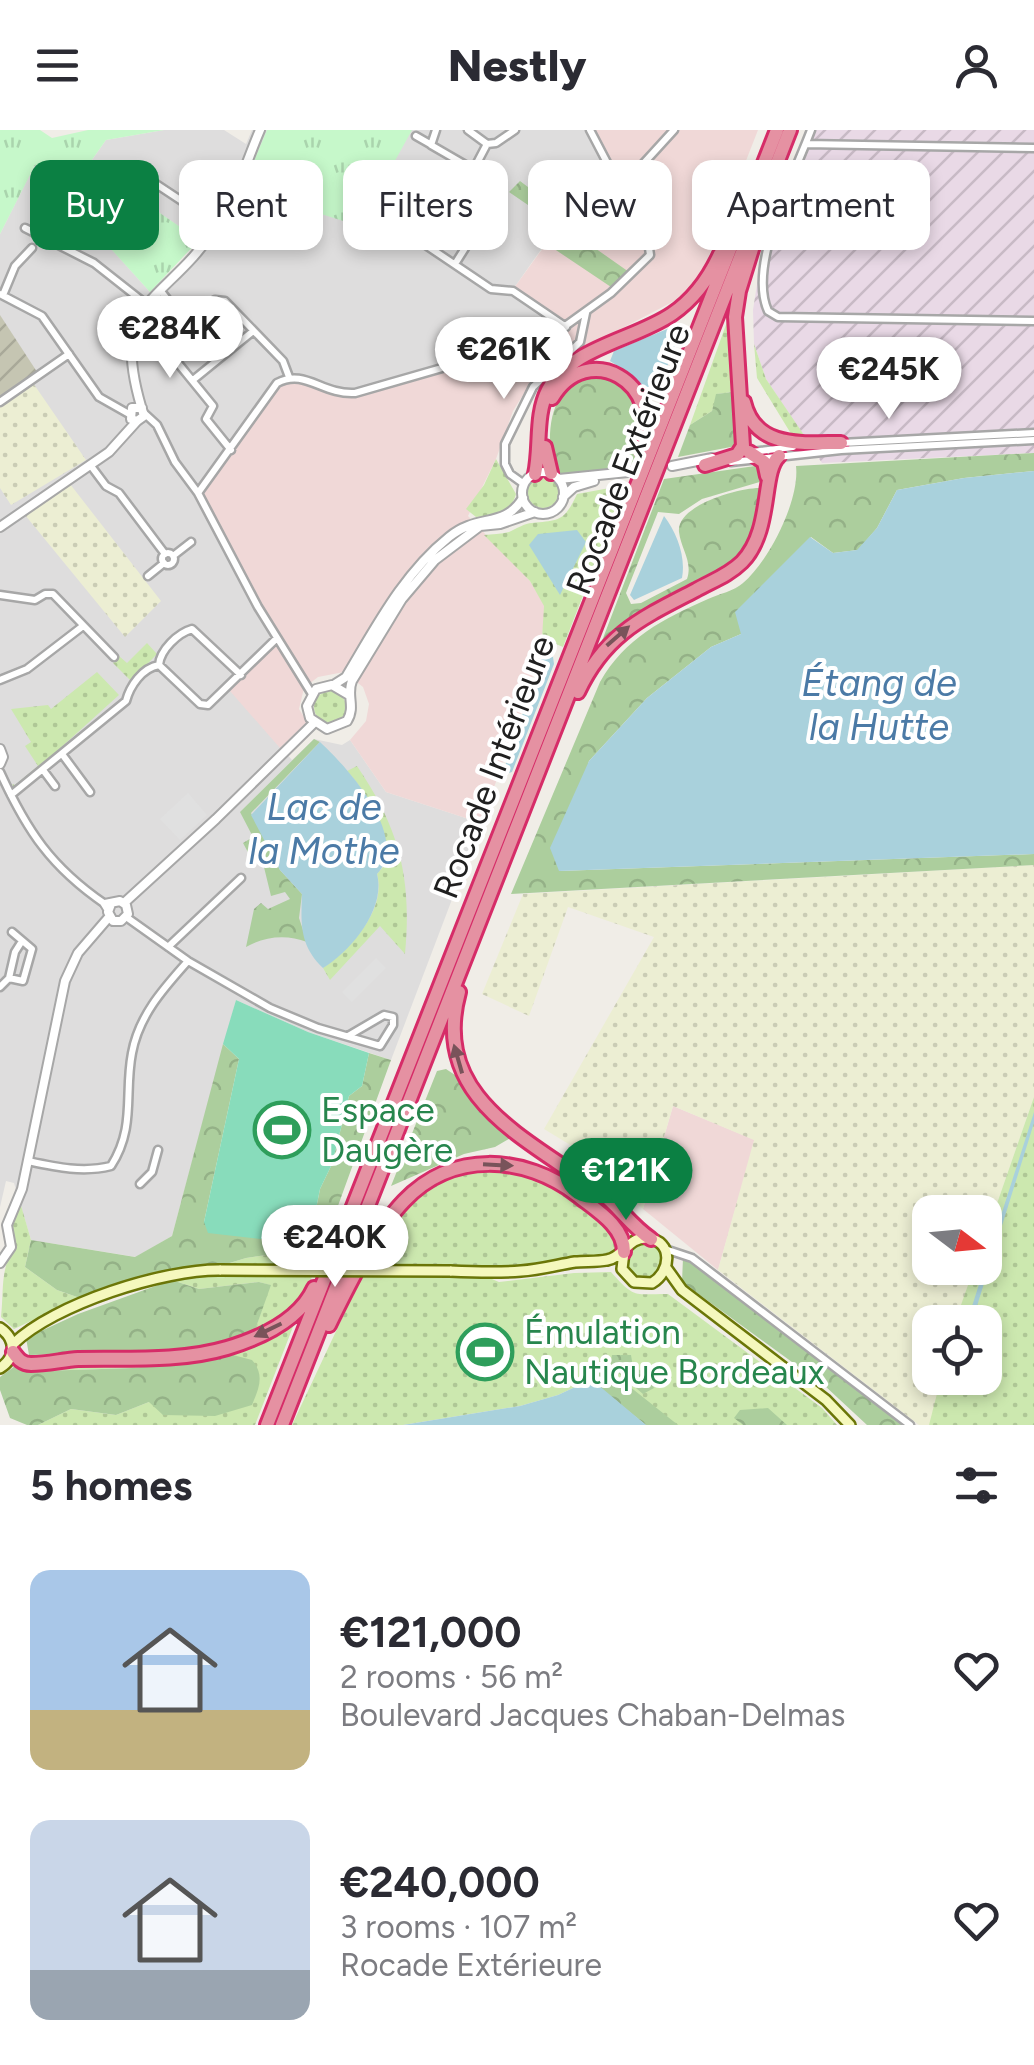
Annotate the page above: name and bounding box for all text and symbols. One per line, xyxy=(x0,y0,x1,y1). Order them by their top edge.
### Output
icon: menu xyxy=(30,38,85,93)
text: Nestly xyxy=(448,38,586,92)
icon: person xyxy=(949,38,1004,93)
chip: Buy xyxy=(30,160,159,250)
chip: Rent xyxy=(179,160,323,250)
chip: Filters xyxy=(343,160,508,250)
chip: New xyxy=(528,160,672,250)
chip: Apartment xyxy=(692,160,930,250)
pin: €284K xyxy=(100,296,240,381)
text: €284K xyxy=(119,309,221,347)
pin: €261K xyxy=(434,317,574,402)
street label: Rocade Extérieure xyxy=(557,318,699,600)
text: €261K xyxy=(457,330,551,368)
pin: €245K xyxy=(819,337,959,422)
text: €245K xyxy=(839,350,939,388)
one-way arrow xyxy=(605,626,630,648)
street label: Rocade Intérieure xyxy=(425,630,563,904)
water label: Étang de la Hutte xyxy=(801,660,957,750)
water label: Lac de la Mothe xyxy=(248,784,400,874)
one-way arrow xyxy=(449,1044,465,1075)
place label: Espace Daugère xyxy=(321,1089,453,1171)
sports icon: Espace Daugère xyxy=(252,1100,312,1160)
pin: €121K xyxy=(556,1138,696,1223)
text: €121K xyxy=(581,1151,671,1189)
one-way arrow xyxy=(483,1157,515,1173)
north arrow xyxy=(912,1195,1002,1285)
map controls xyxy=(912,1195,1002,1395)
pin: €240K xyxy=(265,1205,405,1290)
text: €240K xyxy=(283,1218,387,1256)
button: locate xyxy=(912,1305,1002,1395)
place label: Émulation Nautique Bordeaux xyxy=(524,1311,825,1393)
one-way arrow xyxy=(253,1321,282,1338)
sports icon: Émulation Nautique Bordeaux xyxy=(455,1322,515,1382)
icon: filters xyxy=(949,1458,1004,1513)
text: 5 homes xyxy=(30,1460,192,1511)
text: €121,000 xyxy=(340,1607,521,1658)
icon: home xyxy=(110,1610,230,1730)
icon: heart xyxy=(949,1643,1004,1698)
text: 2 rooms · 56 m² xyxy=(340,1658,563,1696)
text: Boulevard Jacques Chaban-Delmas xyxy=(340,1696,845,1734)
text: €240,000 xyxy=(340,1857,540,1908)
icon: home xyxy=(110,1860,230,1980)
icon: heart xyxy=(949,1893,1004,1948)
text: 3 rooms · 107 m² xyxy=(340,1908,577,1946)
text: Rocade Extérieure xyxy=(340,1946,602,1984)

